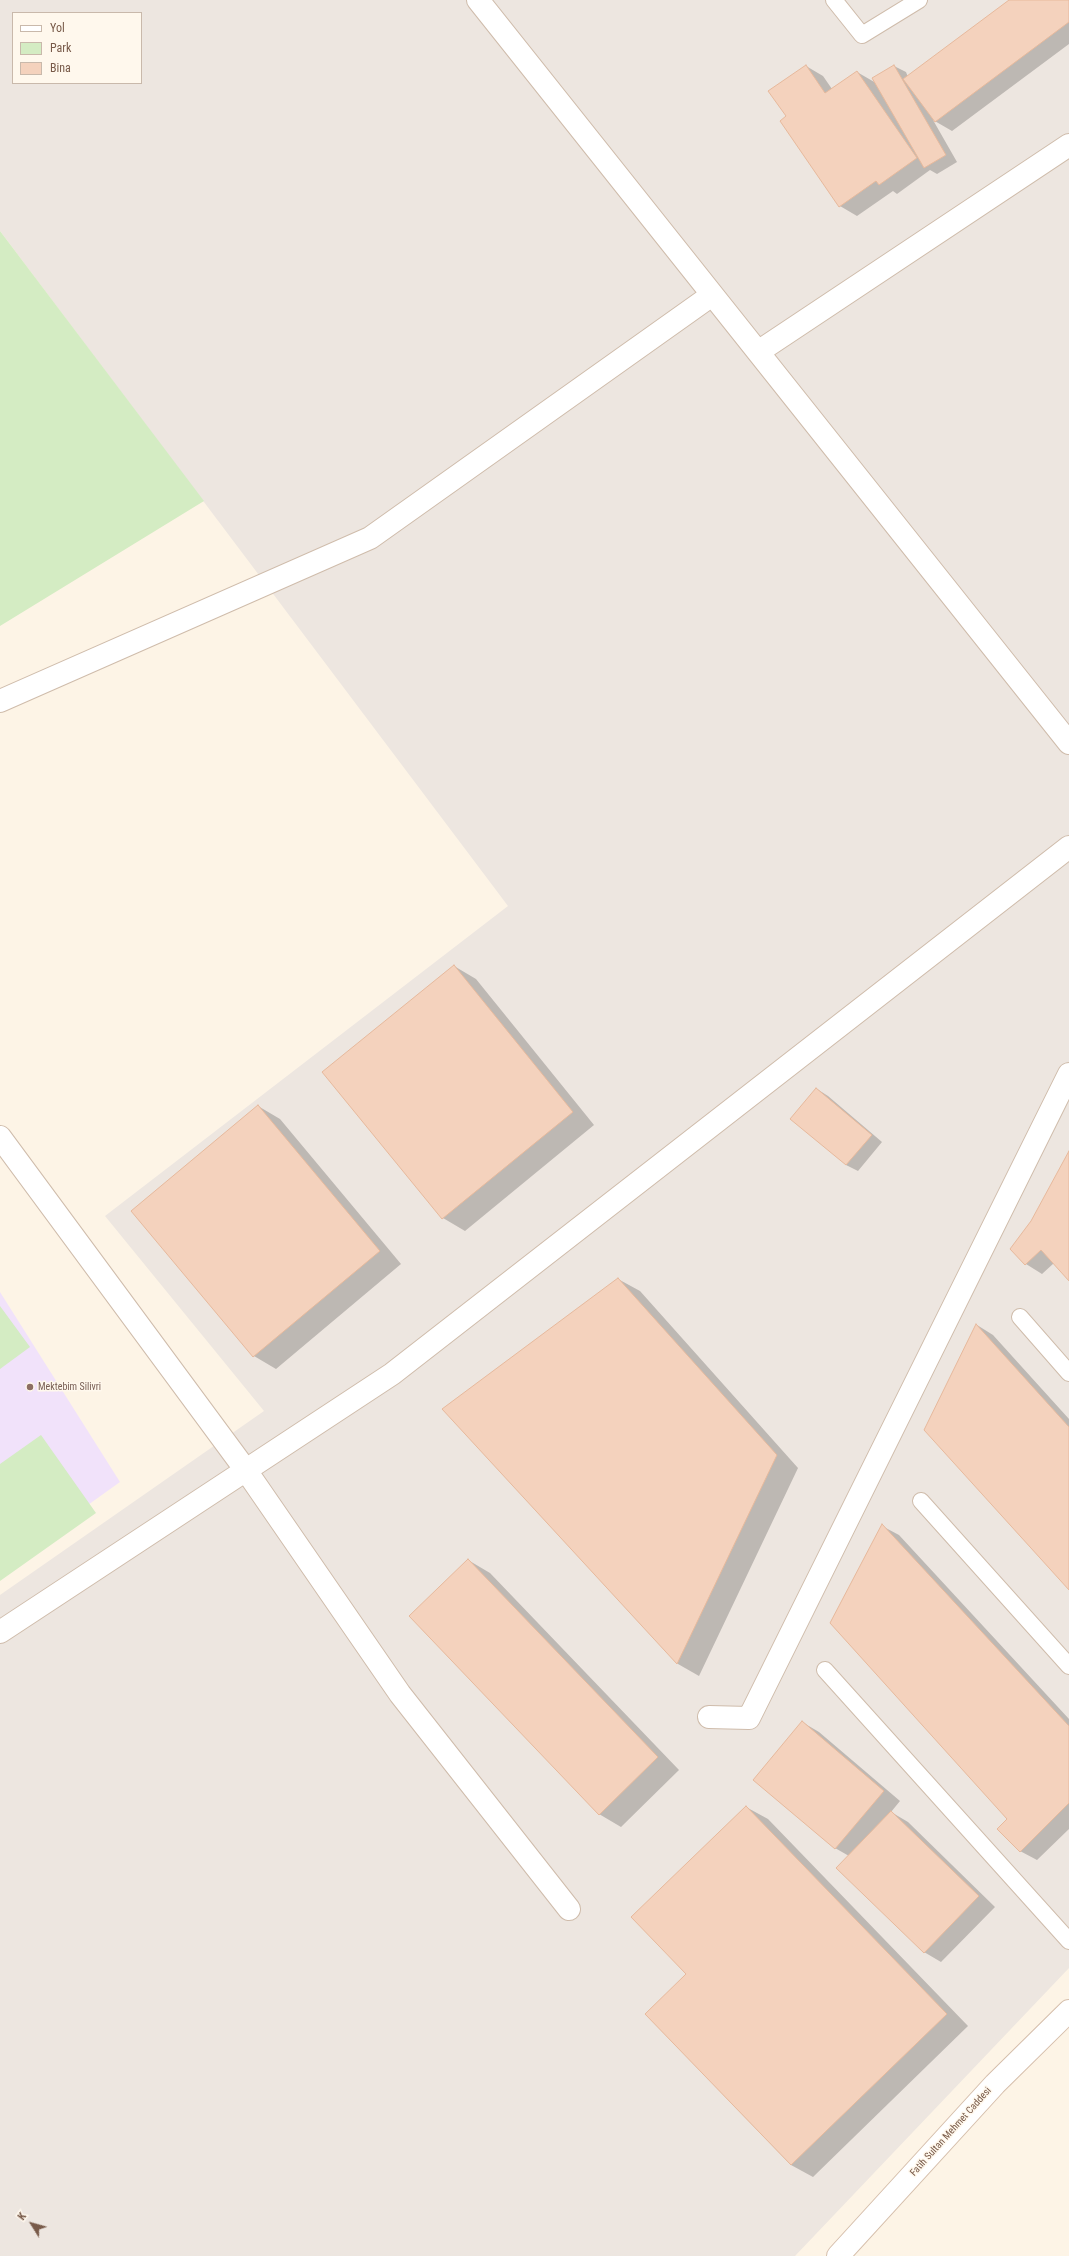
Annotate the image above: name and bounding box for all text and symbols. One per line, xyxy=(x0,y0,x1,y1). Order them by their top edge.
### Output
legend xyxy=(12,12,142,84)
text: Yol xyxy=(50,21,65,35)
text: Park xyxy=(50,41,71,55)
text: Bina xyxy=(50,61,71,75)
place label: Mektebim Silivri xyxy=(38,1381,101,1393)
marker: Mektebim Silivri xyxy=(25,1382,35,1392)
street label: Fatih Sultan Mehmet Caddesi xyxy=(908,2085,994,2179)
north arrow xyxy=(12,2204,52,2244)
text: K xyxy=(15,2210,29,2223)

